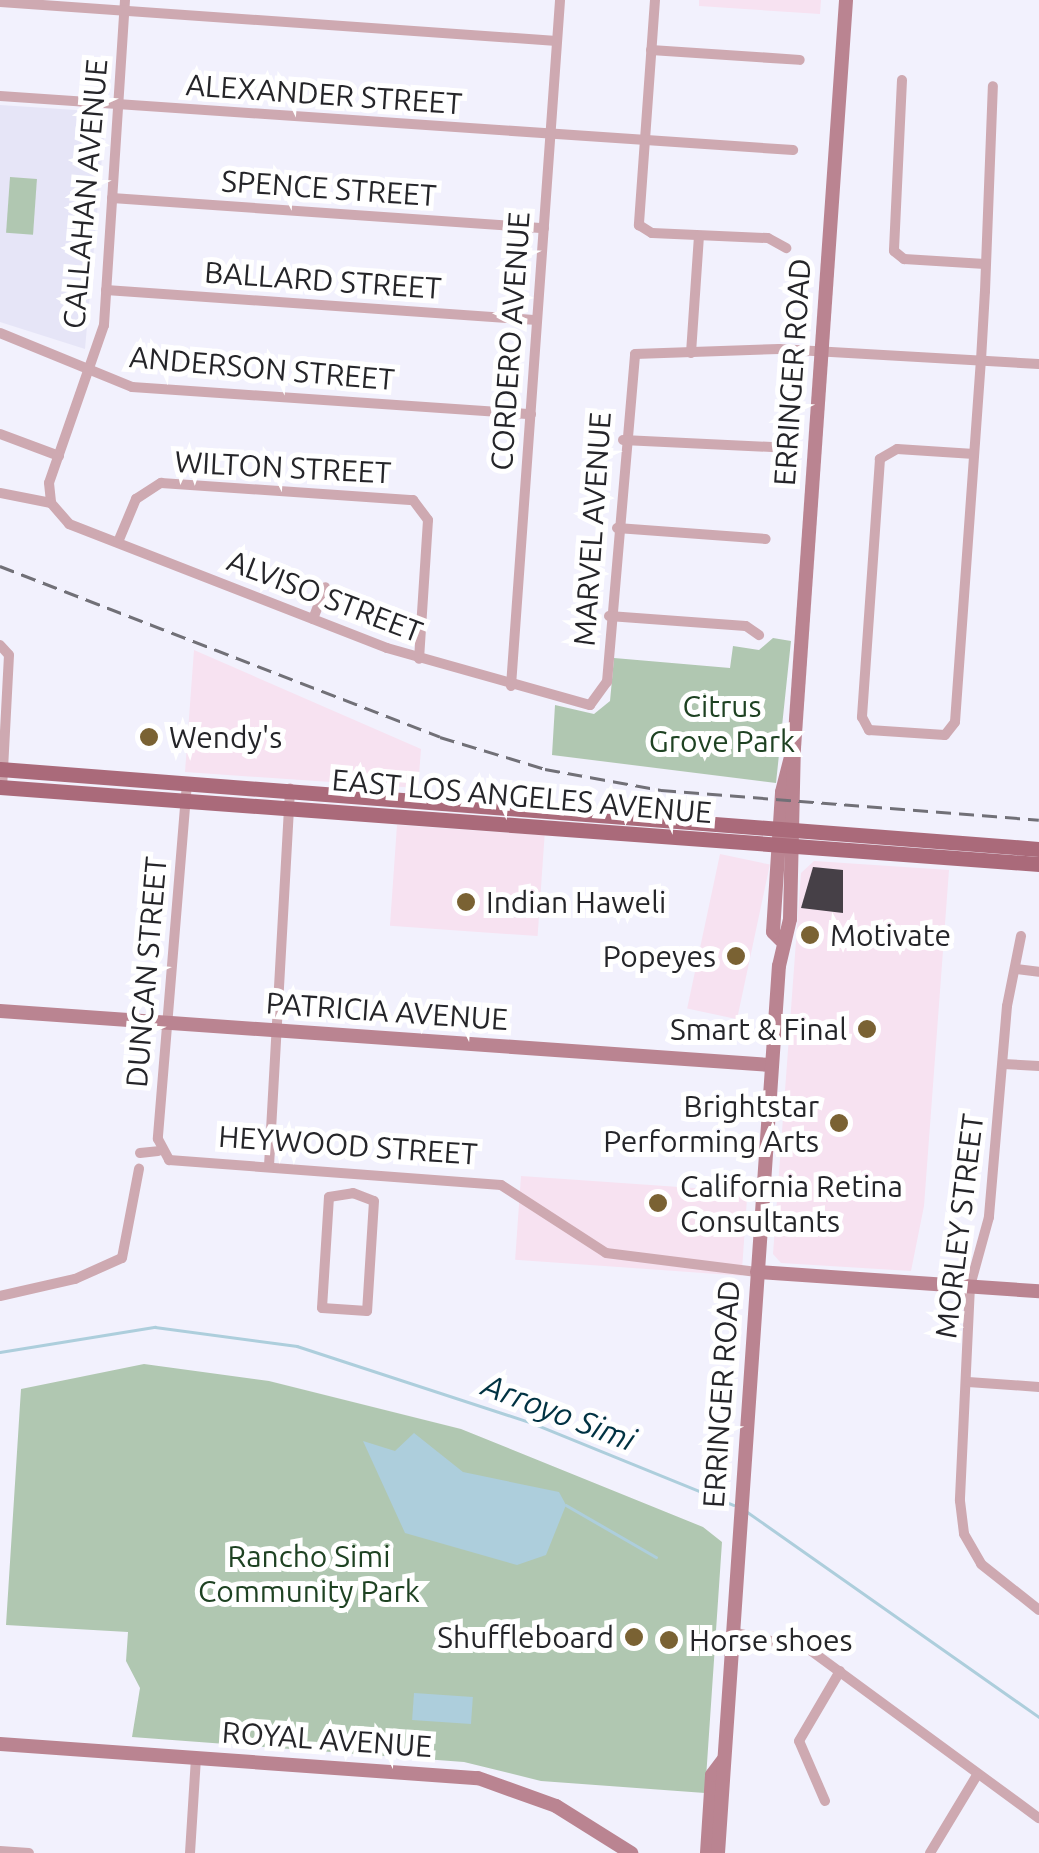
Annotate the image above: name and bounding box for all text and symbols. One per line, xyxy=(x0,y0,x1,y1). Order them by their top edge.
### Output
street label: CALLAHAN AVENUE xyxy=(55,58,115,330)
street label: ALEXANDER STREET xyxy=(185,66,463,122)
street label: SPENCE STREET xyxy=(220,163,438,213)
street label: CORDERO AVENUE xyxy=(483,210,537,472)
street label: BALLARD STREET xyxy=(203,254,443,306)
street label: ERRINGER ROAD xyxy=(766,257,818,487)
street label: ANDERSON STREET xyxy=(128,338,396,398)
street label: MARVEL AVENUE xyxy=(566,411,618,647)
street label: WILTON STREET xyxy=(174,443,392,491)
street label: ALVISO STREET xyxy=(222,542,428,650)
park label: Citrus Grove Park xyxy=(649,688,795,758)
place label: Wendy's xyxy=(169,719,282,755)
marker: Wendy's xyxy=(138,726,160,748)
street label: EAST LOS ANGELES AVENUE xyxy=(330,761,714,831)
street label: DUNCAN STREET xyxy=(118,855,174,1089)
place label: Indian Haweli xyxy=(486,884,666,920)
marker: Indian Haweli xyxy=(455,891,477,913)
place label: Motivate xyxy=(830,917,951,953)
marker: Motivate xyxy=(799,924,821,946)
place label: Popeyes xyxy=(603,938,716,974)
marker: Popeyes xyxy=(725,945,747,967)
street label: PATRICIA AVENUE xyxy=(265,985,509,1037)
place label: Smart & Final xyxy=(670,1011,847,1047)
marker: Smart & Final xyxy=(856,1018,878,1040)
place label: Brightstar Performing Arts xyxy=(603,1088,819,1158)
marker: Brightstar Performing Arts xyxy=(828,1112,850,1134)
street label: MORLEY STREET xyxy=(927,1112,991,1340)
street label: HEYWOOD STREET xyxy=(217,1118,479,1172)
place label: California Retina Consultants xyxy=(680,1168,903,1238)
marker: California Retina Consultants xyxy=(645,1190,671,1216)
street label: ERRINGER ROAD xyxy=(695,1279,747,1509)
water label: Arroyo Simi xyxy=(477,1365,641,1459)
park label: Rancho Simi Community Park xyxy=(198,1538,420,1608)
place label: Shuffleboard xyxy=(437,1619,614,1655)
place label: Horse shoes xyxy=(689,1622,853,1658)
marker: Shuffleboard xyxy=(623,1626,645,1648)
marker: Horse shoes xyxy=(658,1629,680,1651)
street label: ROYAL AVENUE xyxy=(221,1714,433,1764)

